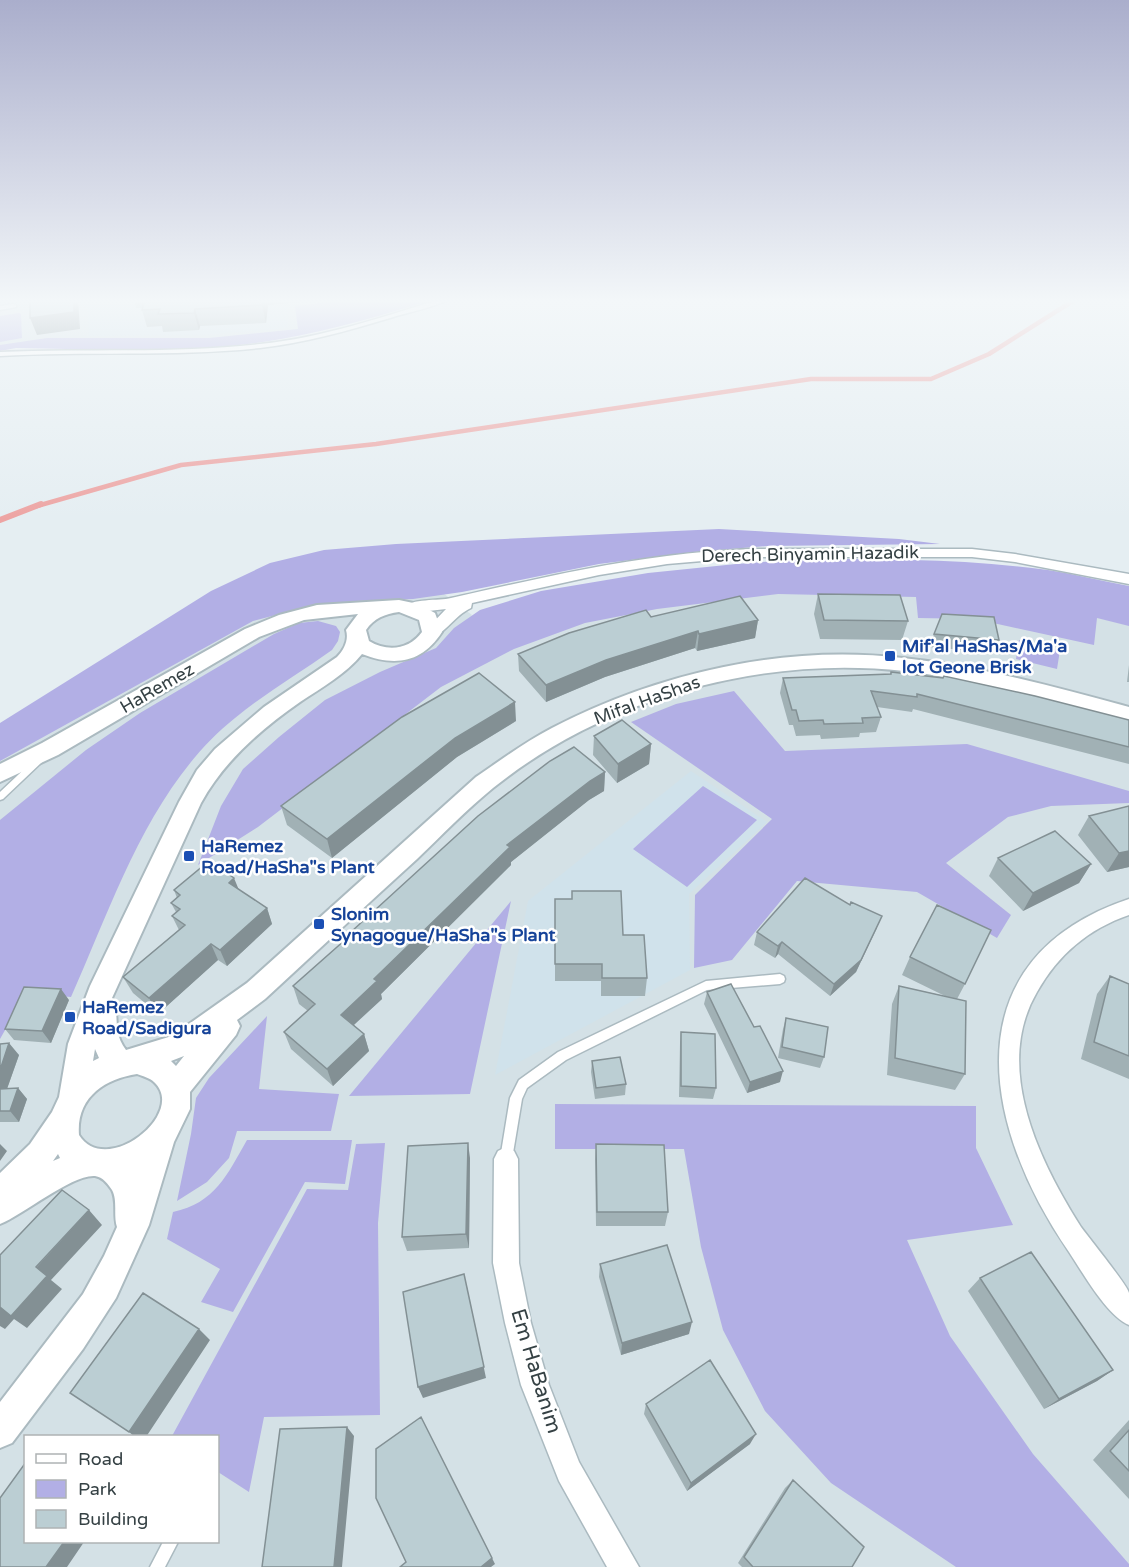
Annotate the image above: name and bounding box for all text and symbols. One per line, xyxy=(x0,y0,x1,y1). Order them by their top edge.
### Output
street label: Derech Binyamin Hazadik xyxy=(701,541,919,567)
place label: Mif'al HaShas/Ma'a lot Geone Brisk xyxy=(902,635,1067,678)
marker: Mif'al HaShas/Ma'a lot Geone Brisk xyxy=(883,649,897,663)
street label: HaRemez xyxy=(116,658,198,718)
street label: Mifal HaShas xyxy=(591,671,703,729)
place label: HaRemez Road/HaSha"s Plant xyxy=(201,835,375,878)
marker: HaRemez Road/HaSha"s Plant xyxy=(182,849,196,863)
place label: Slonim Synagogue/HaSha"s Plant xyxy=(331,903,555,946)
marker: Slonim Synagogue/HaSha"s Plant xyxy=(312,917,326,931)
place label: HaRemez Road/Sadigura xyxy=(82,996,212,1039)
marker: HaRemez Road/Sadigura xyxy=(63,1010,77,1024)
street label: Em HaBanim xyxy=(505,1306,567,1436)
legend xyxy=(24,1435,219,1543)
text: Road xyxy=(78,1448,123,1470)
text: Park xyxy=(78,1478,117,1500)
text: Building xyxy=(78,1508,148,1530)

